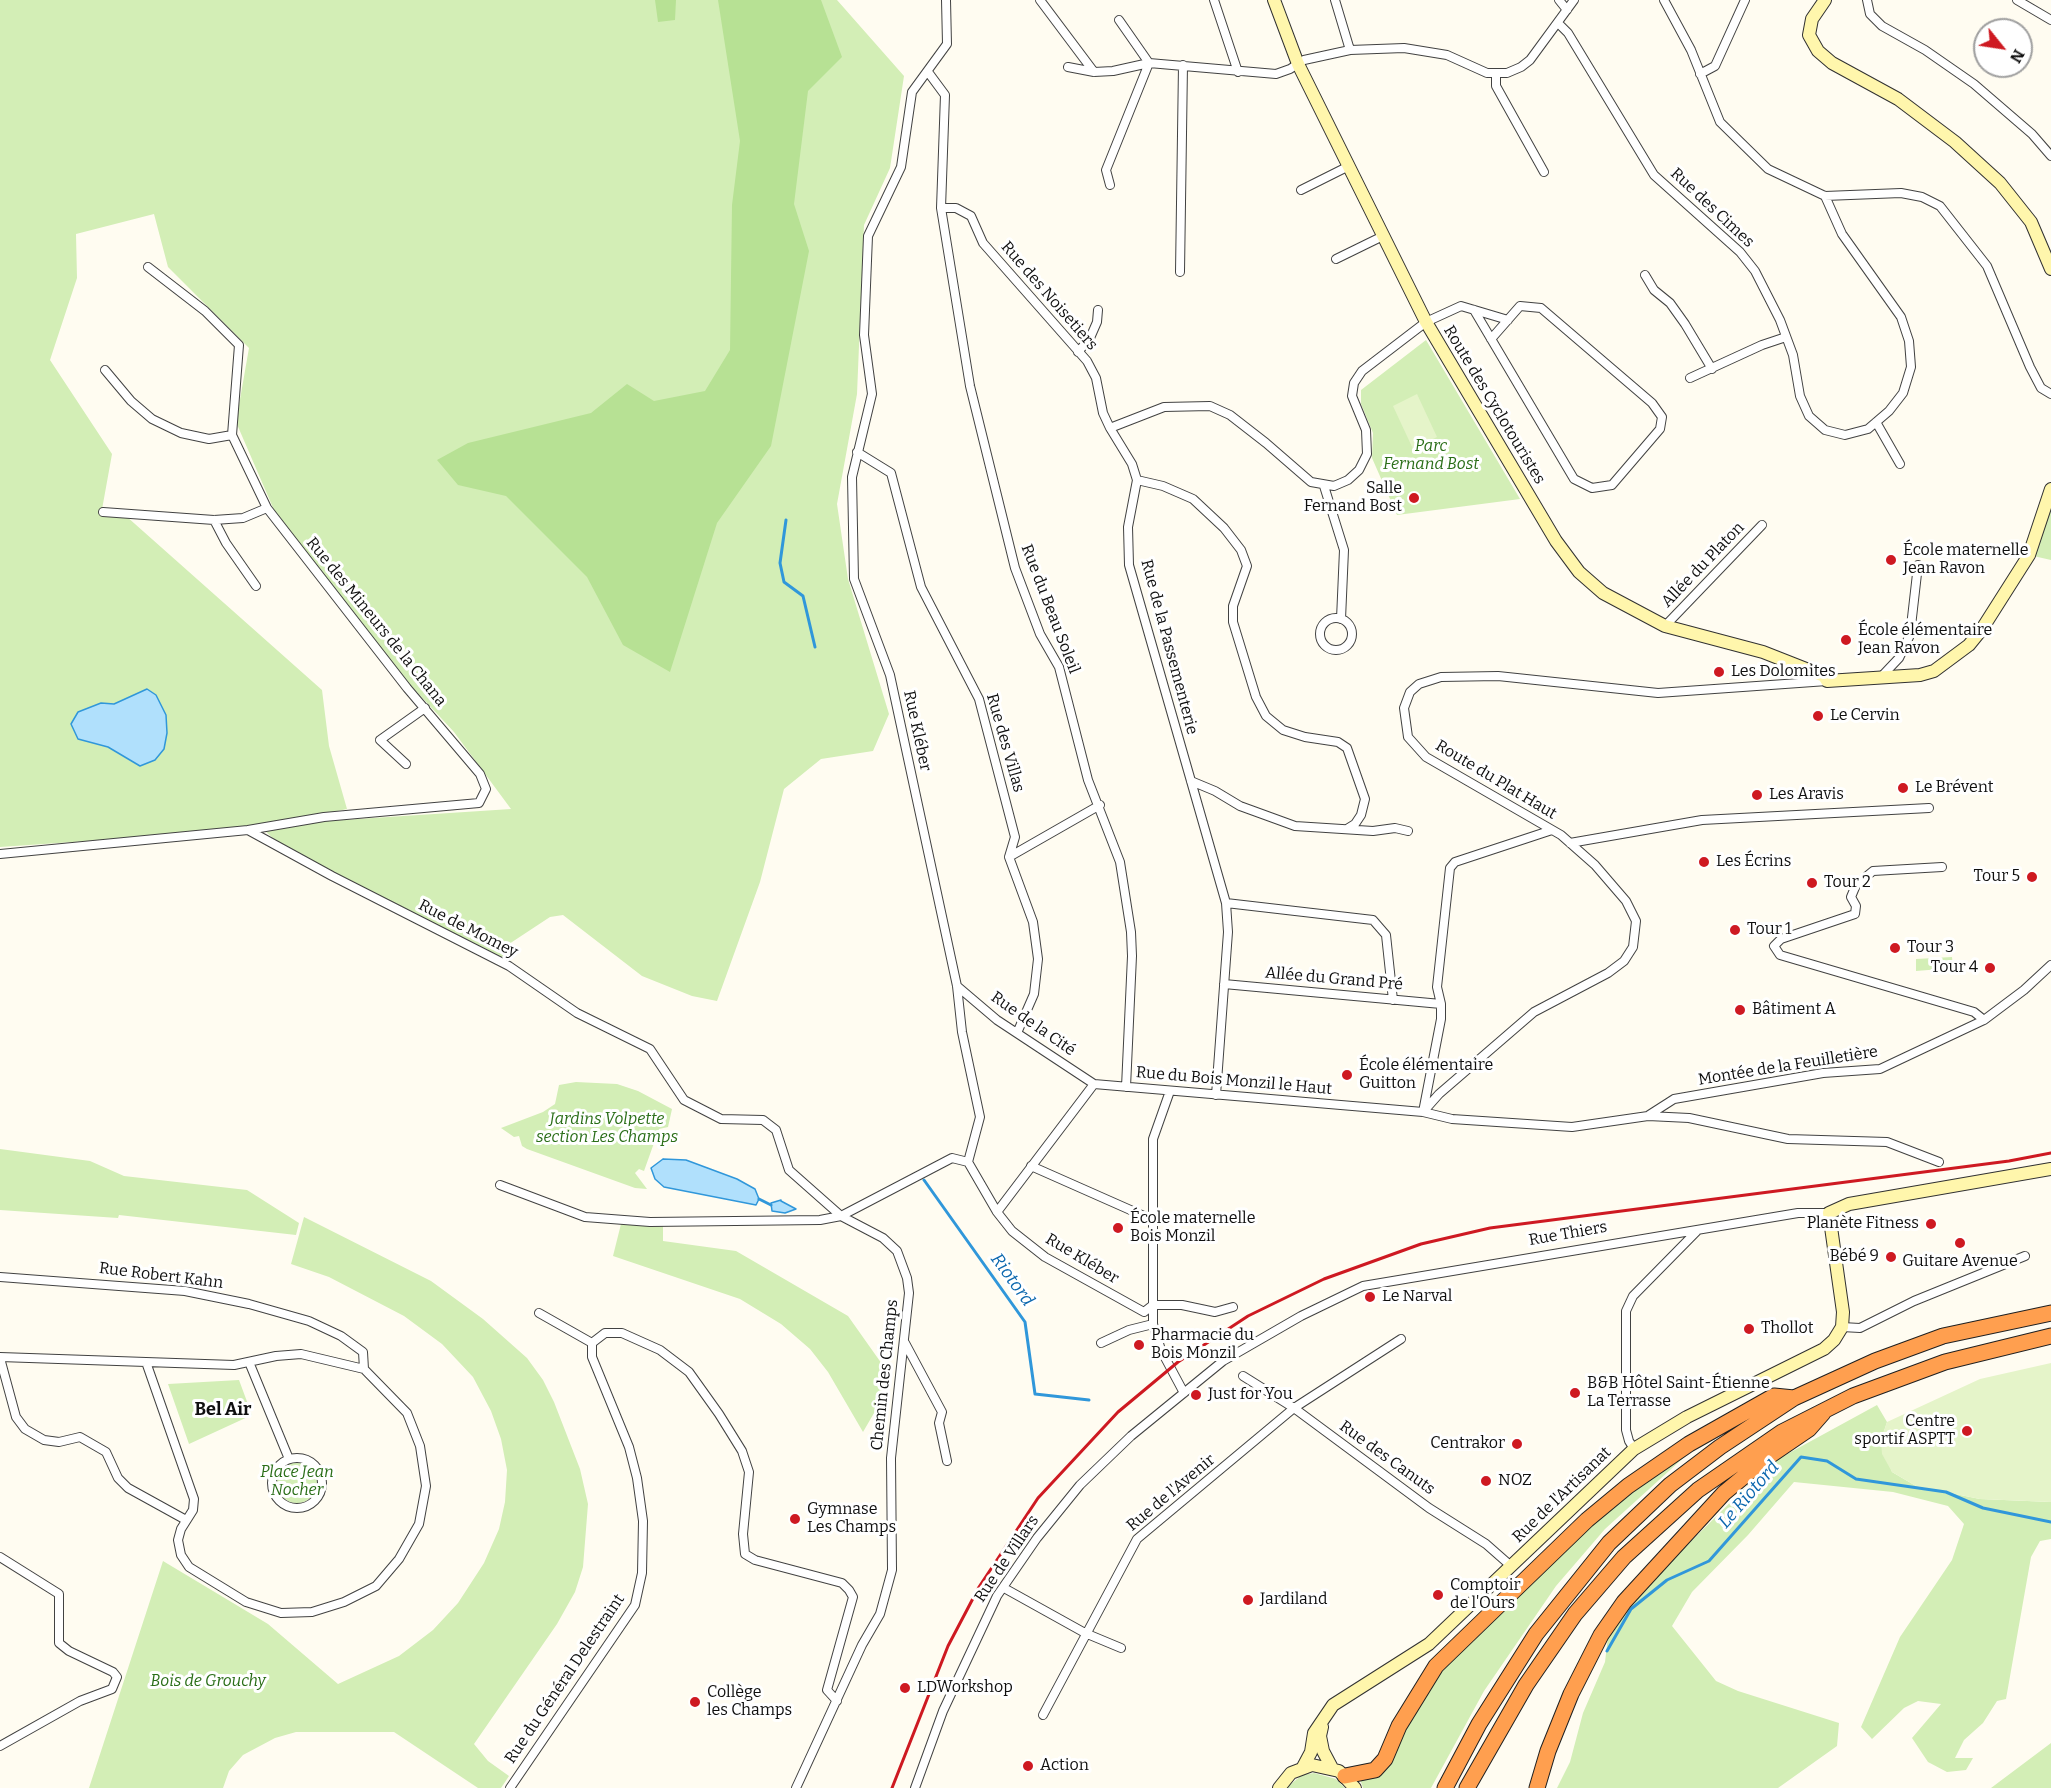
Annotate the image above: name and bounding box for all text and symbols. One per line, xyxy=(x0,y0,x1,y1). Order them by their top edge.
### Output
north arrow xyxy=(1973,18,2033,78)
text: N xyxy=(2006,46,2029,66)
street label: Rue des Cimes xyxy=(1666,164,1758,252)
street label: Rue des Noisetiers xyxy=(997,238,1101,354)
street label: Route des Cyclotouristes xyxy=(1439,322,1549,488)
park label: Parc Fernand Bost xyxy=(1383,437,1479,475)
place label: Salle Fernand Bost xyxy=(1304,479,1402,517)
marker: Salle Fernand Bost xyxy=(1407,491,1421,505)
street label: Allée du Platon xyxy=(1658,518,1748,612)
street label: Rue des Mineurs de la Chana xyxy=(302,534,450,710)
place label: École maternelle Jean Ravon xyxy=(1903,541,2028,579)
street label: Rue du Beau Soleil xyxy=(1017,542,1083,676)
marker: École maternelle Jean Ravon xyxy=(1884,553,1898,567)
street label: Rue de la Passementerie xyxy=(1136,557,1202,737)
place label: École élémentaire Jean Ravon xyxy=(1858,621,1992,659)
marker: École élémentaire Jean Ravon xyxy=(1839,633,1853,647)
place label: Les Dolomites xyxy=(1731,662,1836,682)
marker: Les Dolomites xyxy=(1712,665,1726,679)
street label: Rue Kléber xyxy=(899,689,935,773)
street label: Rue des Villas xyxy=(982,691,1028,795)
place label: Le Cervin xyxy=(1830,706,1900,726)
marker: Le Cervin xyxy=(1811,709,1825,723)
street label: Route du Plat Haut xyxy=(1432,736,1560,824)
place label: Le Brévent xyxy=(1915,778,1994,798)
marker: Le Brévent xyxy=(1896,781,1910,795)
place label: Les Aravis xyxy=(1769,785,1844,805)
marker: Les Aravis xyxy=(1750,788,1764,802)
place label: Les Écrins xyxy=(1716,852,1791,872)
marker: Les Écrins xyxy=(1697,855,1711,869)
place label: Tour 5 xyxy=(1974,867,2020,887)
marker: Tour 5 xyxy=(2025,870,2039,884)
place label: Tour 2 xyxy=(1824,873,1871,893)
marker: Tour 2 xyxy=(1805,876,1819,890)
street label: Rue de Momey xyxy=(415,896,521,962)
place label: Tour 1 xyxy=(1747,920,1791,940)
marker: Tour 1 xyxy=(1728,923,1742,937)
place label: Tour 3 xyxy=(1907,938,1954,958)
marker: Tour 3 xyxy=(1888,941,1902,955)
place label: Tour 4 xyxy=(1931,958,1978,978)
marker: Tour 4 xyxy=(1983,961,1997,975)
street label: Allée du Grand Pré xyxy=(1264,963,1404,995)
street label: Rue de la Cité xyxy=(987,988,1079,1060)
place label: Bâtiment A xyxy=(1752,1000,1836,1020)
marker: Bâtiment A xyxy=(1733,1003,1747,1017)
street label: Montée de la Feuilletière xyxy=(1697,1042,1879,1090)
place label: École élémentaire Guitton xyxy=(1359,1056,1493,1094)
street label: Rue du Bois Monzil le Haut xyxy=(1135,1063,1333,1099)
marker: École élémentaire Guitton xyxy=(1340,1068,1354,1082)
park label: Jardins Volpette section Les Champs xyxy=(536,1110,678,1148)
place label: École maternelle Bois Monzil xyxy=(1130,1209,1255,1247)
place label: Planète Fitness xyxy=(1807,1214,1919,1234)
marker: Planète Fitness xyxy=(1924,1217,1938,1231)
street label: Rue Thiers xyxy=(1527,1218,1609,1250)
marker: École maternelle Bois Monzil xyxy=(1111,1221,1125,1235)
street label: Rue Kléber xyxy=(1042,1230,1122,1288)
marker: Guitare Avenue xyxy=(1953,1236,1967,1250)
place label: Bébé 9 xyxy=(1829,1247,1879,1267)
water label: Riotord xyxy=(986,1249,1038,1311)
marker: Bébé 9 xyxy=(1884,1250,1898,1264)
place label: Guitare Avenue xyxy=(1902,1252,2018,1272)
street label: Rue Robert Kahn xyxy=(98,1259,224,1293)
place label: Le Narval xyxy=(1382,1287,1452,1307)
marker: Le Narval xyxy=(1363,1290,1377,1304)
street label: Chemin des Champs xyxy=(868,1298,902,1452)
place label: Thollot xyxy=(1761,1319,1814,1339)
marker: Thollot xyxy=(1742,1322,1756,1336)
place label: Pharmacie du Bois Monzil xyxy=(1151,1326,1254,1364)
marker: Pharmacie du Bois Monzil xyxy=(1132,1338,1146,1352)
place label: B&B Hôtel Saint-Étienne La Terrasse xyxy=(1587,1374,1770,1412)
place label: Just for You xyxy=(1208,1385,1293,1405)
marker: B&B Hôtel Saint-Étienne La Terrasse xyxy=(1568,1386,1582,1400)
marker: Just for You xyxy=(1189,1388,1203,1402)
district label: Bel Air xyxy=(194,1399,252,1421)
place label: Centre sportif ASPTT xyxy=(1854,1412,1955,1450)
street label: Rue des Canuts xyxy=(1336,1417,1438,1499)
marker: Centre sportif ASPTT xyxy=(1960,1424,1974,1438)
place label: Centrakor xyxy=(1430,1434,1505,1454)
marker: Centrakor xyxy=(1510,1437,1524,1451)
street label: Rue de l'Artisanat xyxy=(1509,1443,1615,1547)
street label: Rue de l'Avenir xyxy=(1123,1450,1219,1536)
water label: Le Riotord xyxy=(1714,1457,1784,1533)
park label: Place Jean Nocher xyxy=(260,1463,334,1501)
place label: NOZ xyxy=(1498,1471,1532,1491)
marker: NOZ xyxy=(1479,1474,1493,1488)
place label: Gymnase Les Champs xyxy=(807,1500,896,1538)
marker: Gymnase Les Champs xyxy=(788,1512,802,1526)
street label: Rue de Villars xyxy=(971,1512,1043,1606)
place label: Comptoir de l'Ours xyxy=(1450,1576,1521,1614)
marker: Comptoir de l'Ours xyxy=(1431,1588,1445,1602)
place label: Jardiland xyxy=(1260,1590,1327,1610)
street label: Rue du Général Delestraint xyxy=(501,1591,629,1767)
marker: Jardiland xyxy=(1241,1593,1255,1607)
park label: Bois de Grouchy xyxy=(150,1672,266,1692)
place label: LDWorkshop xyxy=(917,1678,1013,1698)
marker: LDWorkshop xyxy=(898,1681,912,1695)
place label: Collège les Champs xyxy=(707,1683,792,1721)
marker: Collège les Champs xyxy=(688,1695,702,1709)
place label: Action xyxy=(1040,1756,1089,1776)
marker: Action xyxy=(1021,1759,1035,1773)

